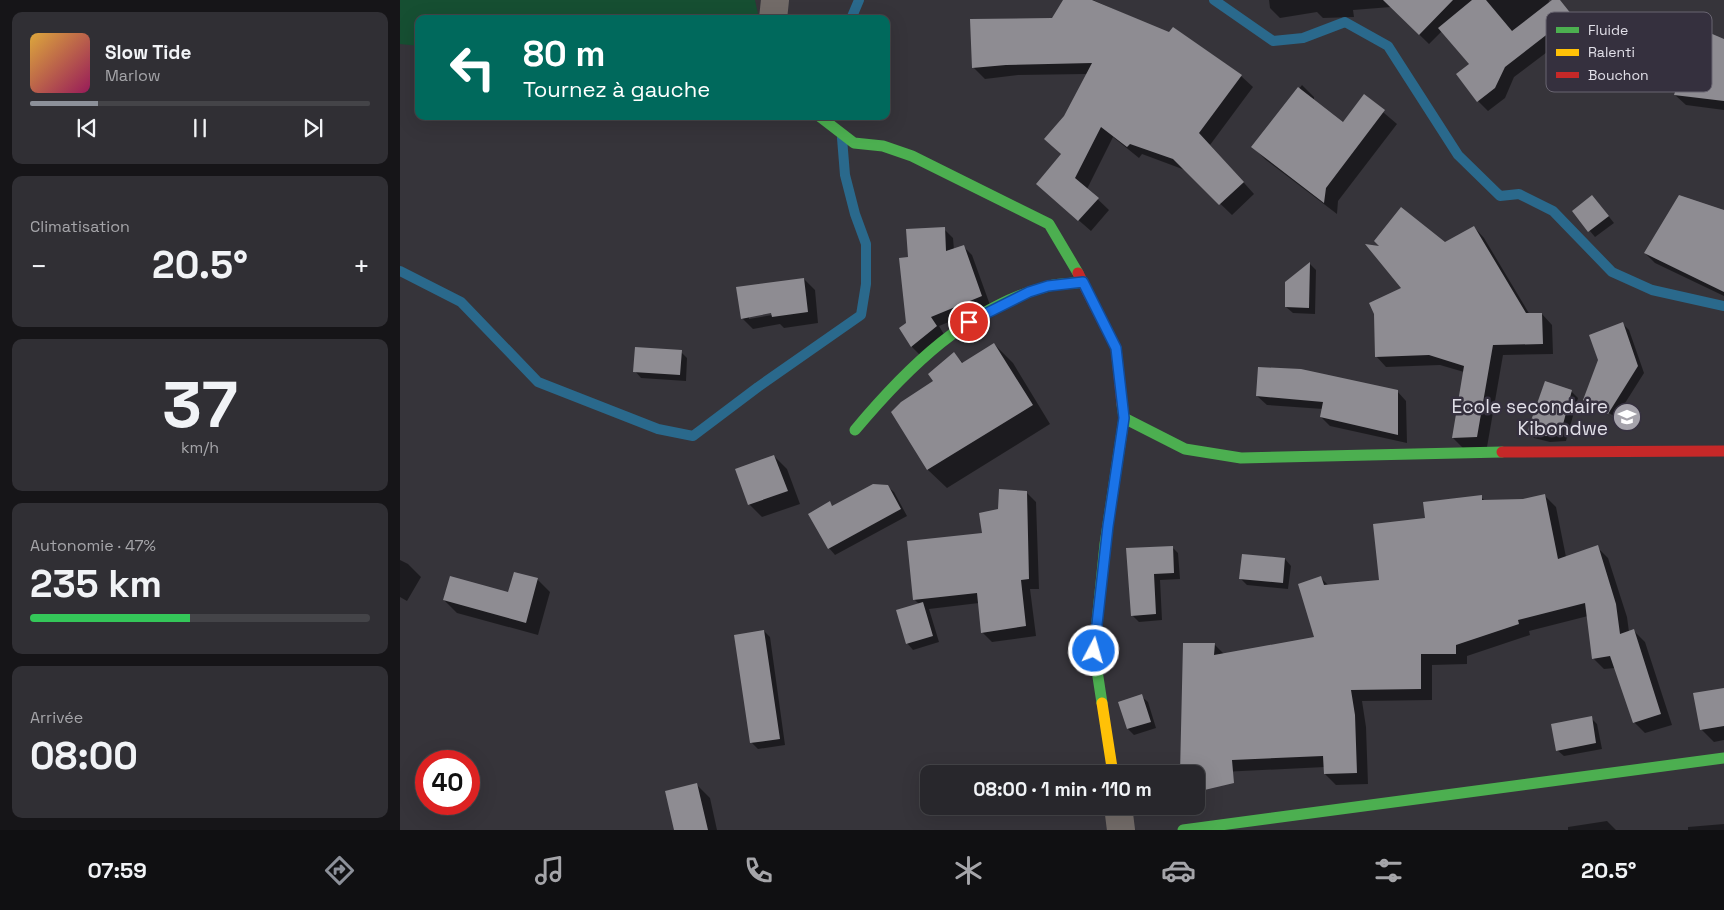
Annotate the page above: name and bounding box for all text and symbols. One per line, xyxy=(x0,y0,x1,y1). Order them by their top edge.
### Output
legend xyxy=(1546,12,1712,92)
text: Fluide xyxy=(1588,21,1628,39)
text: 80 m xyxy=(523,32,605,76)
icon: left xyxy=(440,35,505,100)
text: Slow Tide xyxy=(105,40,191,65)
text: Ralenti xyxy=(1588,43,1635,61)
text: Marlow xyxy=(105,65,161,86)
text: Bouchon xyxy=(1588,66,1649,84)
text: Tournez à gauche xyxy=(523,75,710,103)
icon: previous xyxy=(73,114,101,142)
icon: pause xyxy=(186,114,214,142)
icon: next xyxy=(299,114,327,142)
text: Climatisation xyxy=(30,216,130,237)
text: 20.5° xyxy=(152,241,248,289)
text: − xyxy=(30,248,47,284)
text: + xyxy=(353,248,370,284)
pin xyxy=(948,301,990,343)
icon: arrive xyxy=(955,308,983,336)
text: 37 xyxy=(162,363,238,446)
place label: Ecole secondaire Kibondwe xyxy=(1452,394,1608,441)
school or university icon: Ecole secondaire Kibondwe xyxy=(1612,402,1642,432)
text: km/h xyxy=(181,437,219,458)
text: Autonomie · 47% xyxy=(30,535,156,556)
text: 235 km xyxy=(30,560,162,608)
position arrow xyxy=(1067,624,1119,676)
text: Arrivée xyxy=(30,707,83,728)
text: 08:00 xyxy=(30,732,138,780)
speed limit sign: 40 xyxy=(415,750,480,815)
text: 08:00 · 1 min · 110 m xyxy=(973,777,1152,802)
icon: directions xyxy=(322,853,357,888)
icon: music xyxy=(532,853,567,888)
icon: phone xyxy=(741,853,776,888)
icon: climate xyxy=(951,853,986,888)
icon: car xyxy=(1161,853,1196,888)
icon: filters xyxy=(1371,853,1406,888)
text: 07:59 xyxy=(87,856,147,884)
text: 20.5° xyxy=(1581,856,1637,884)

